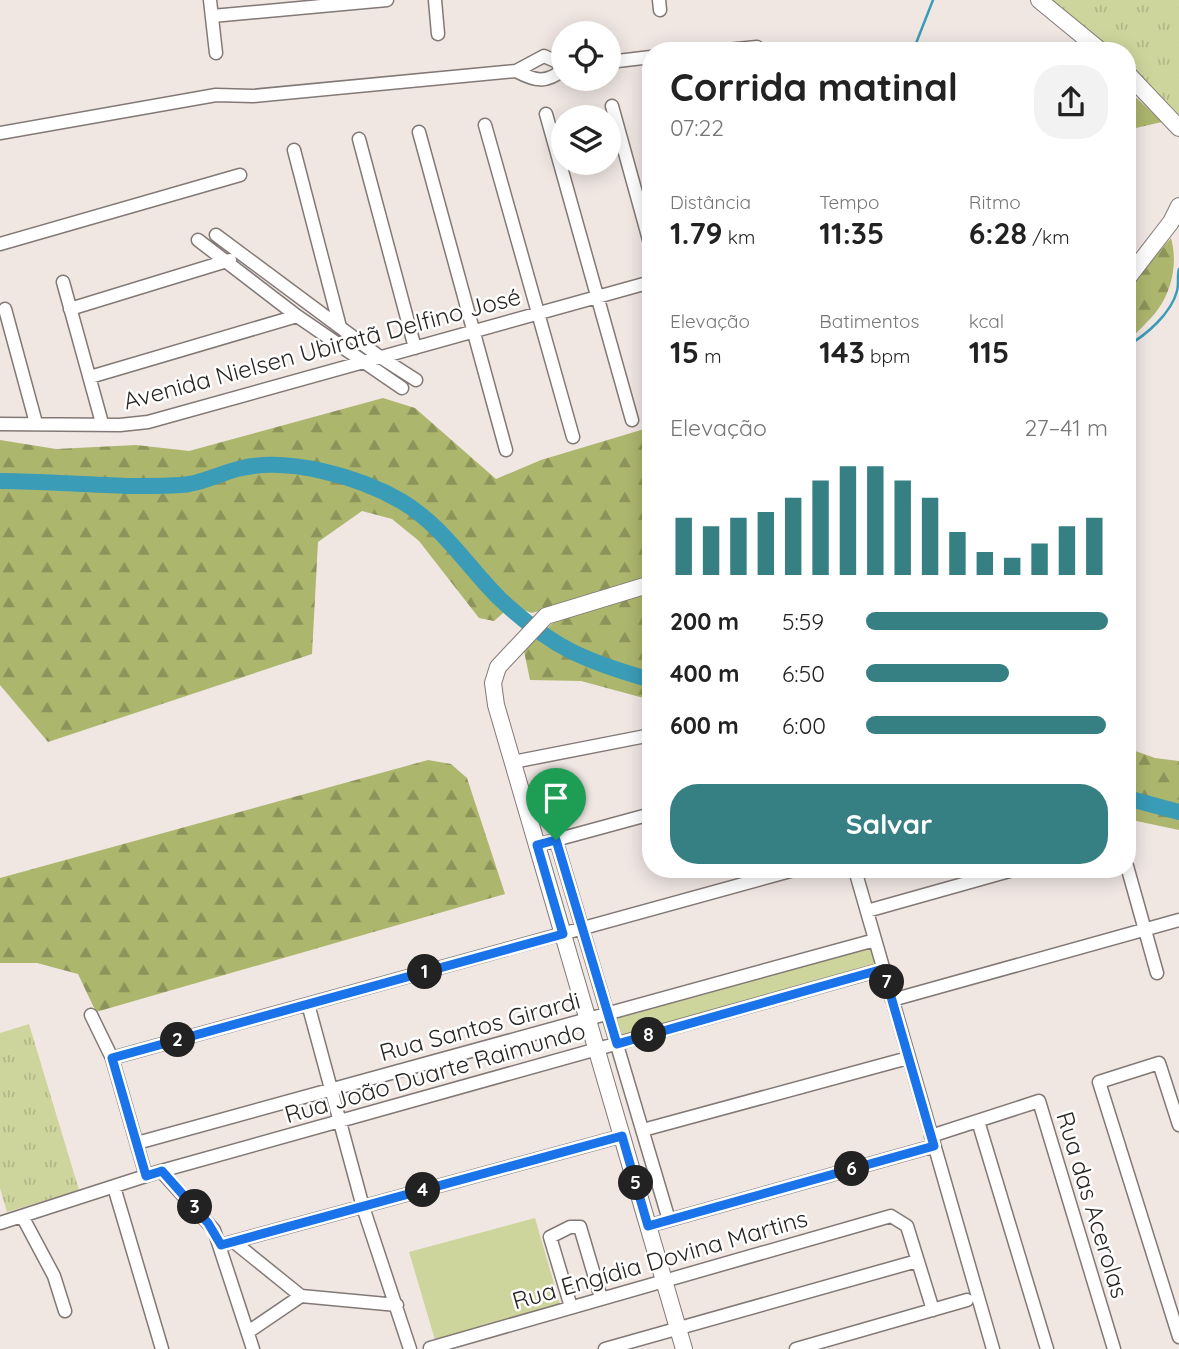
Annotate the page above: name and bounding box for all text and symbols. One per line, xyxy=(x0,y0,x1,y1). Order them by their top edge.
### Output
map controls xyxy=(551,21,621,175)
button: locate xyxy=(551,21,621,91)
text: Corrida matinal xyxy=(670,63,958,111)
button: share xyxy=(1034,65,1108,139)
button: layers xyxy=(551,105,621,175)
text: 07:22 xyxy=(670,113,724,142)
text: Distância xyxy=(670,190,751,214)
text: Tempo xyxy=(819,190,880,214)
text: Ritmo xyxy=(969,190,1021,214)
text: 1.79 xyxy=(670,214,723,252)
text: 11:35 xyxy=(819,214,884,252)
text: 6:28 xyxy=(969,214,1027,252)
text: km xyxy=(723,225,755,249)
text: /km xyxy=(1027,225,1070,249)
street label: Avenida Nielsen Ubiratã Delfino José xyxy=(120,280,524,416)
text: Elevação xyxy=(670,309,750,333)
text: Batimentos xyxy=(819,309,920,333)
text: kcal xyxy=(969,309,1004,333)
text: 15 xyxy=(670,333,699,371)
text: 143 xyxy=(819,333,865,371)
text: 115 xyxy=(969,333,1009,371)
text: m xyxy=(699,344,721,368)
text: bpm xyxy=(865,344,910,368)
text: Elevação xyxy=(670,413,767,442)
text: 27–41 m xyxy=(1024,413,1108,442)
text: 200 m xyxy=(670,607,739,636)
text: 5:59 xyxy=(782,607,824,636)
text: 400 m xyxy=(670,659,739,688)
text: 6:50 xyxy=(782,659,825,688)
text: 600 m xyxy=(670,711,739,740)
text: 6:00 xyxy=(782,711,826,740)
pin xyxy=(526,768,586,840)
icon: arrive xyxy=(537,779,575,817)
button: Salvar xyxy=(670,784,1108,864)
pin: 1 xyxy=(408,954,442,990)
text: 1 xyxy=(421,959,428,983)
pin: 7 xyxy=(870,964,904,1000)
text: 7 xyxy=(881,969,892,993)
street label: Rua Santos Girardi xyxy=(376,985,583,1067)
street label: Rua João Duarte Raimundo xyxy=(281,1015,589,1129)
pin: 8 xyxy=(632,1018,666,1052)
text: 8 xyxy=(643,1022,654,1046)
pin: 2 xyxy=(160,1023,196,1058)
text: 2 xyxy=(172,1027,183,1051)
street label: Rua das Acerolas xyxy=(1050,1108,1136,1302)
pin: 6 xyxy=(834,1152,870,1186)
text: 6 xyxy=(846,1156,857,1180)
pin: 5 xyxy=(618,1166,654,1200)
text: 5 xyxy=(630,1170,641,1194)
pin: 4 xyxy=(406,1172,440,1208)
text: 4 xyxy=(417,1177,428,1201)
pin: 3 xyxy=(178,1190,212,1224)
text: 3 xyxy=(189,1194,200,1218)
street label: Rua Engídia Dovina Martins xyxy=(509,1202,811,1316)

